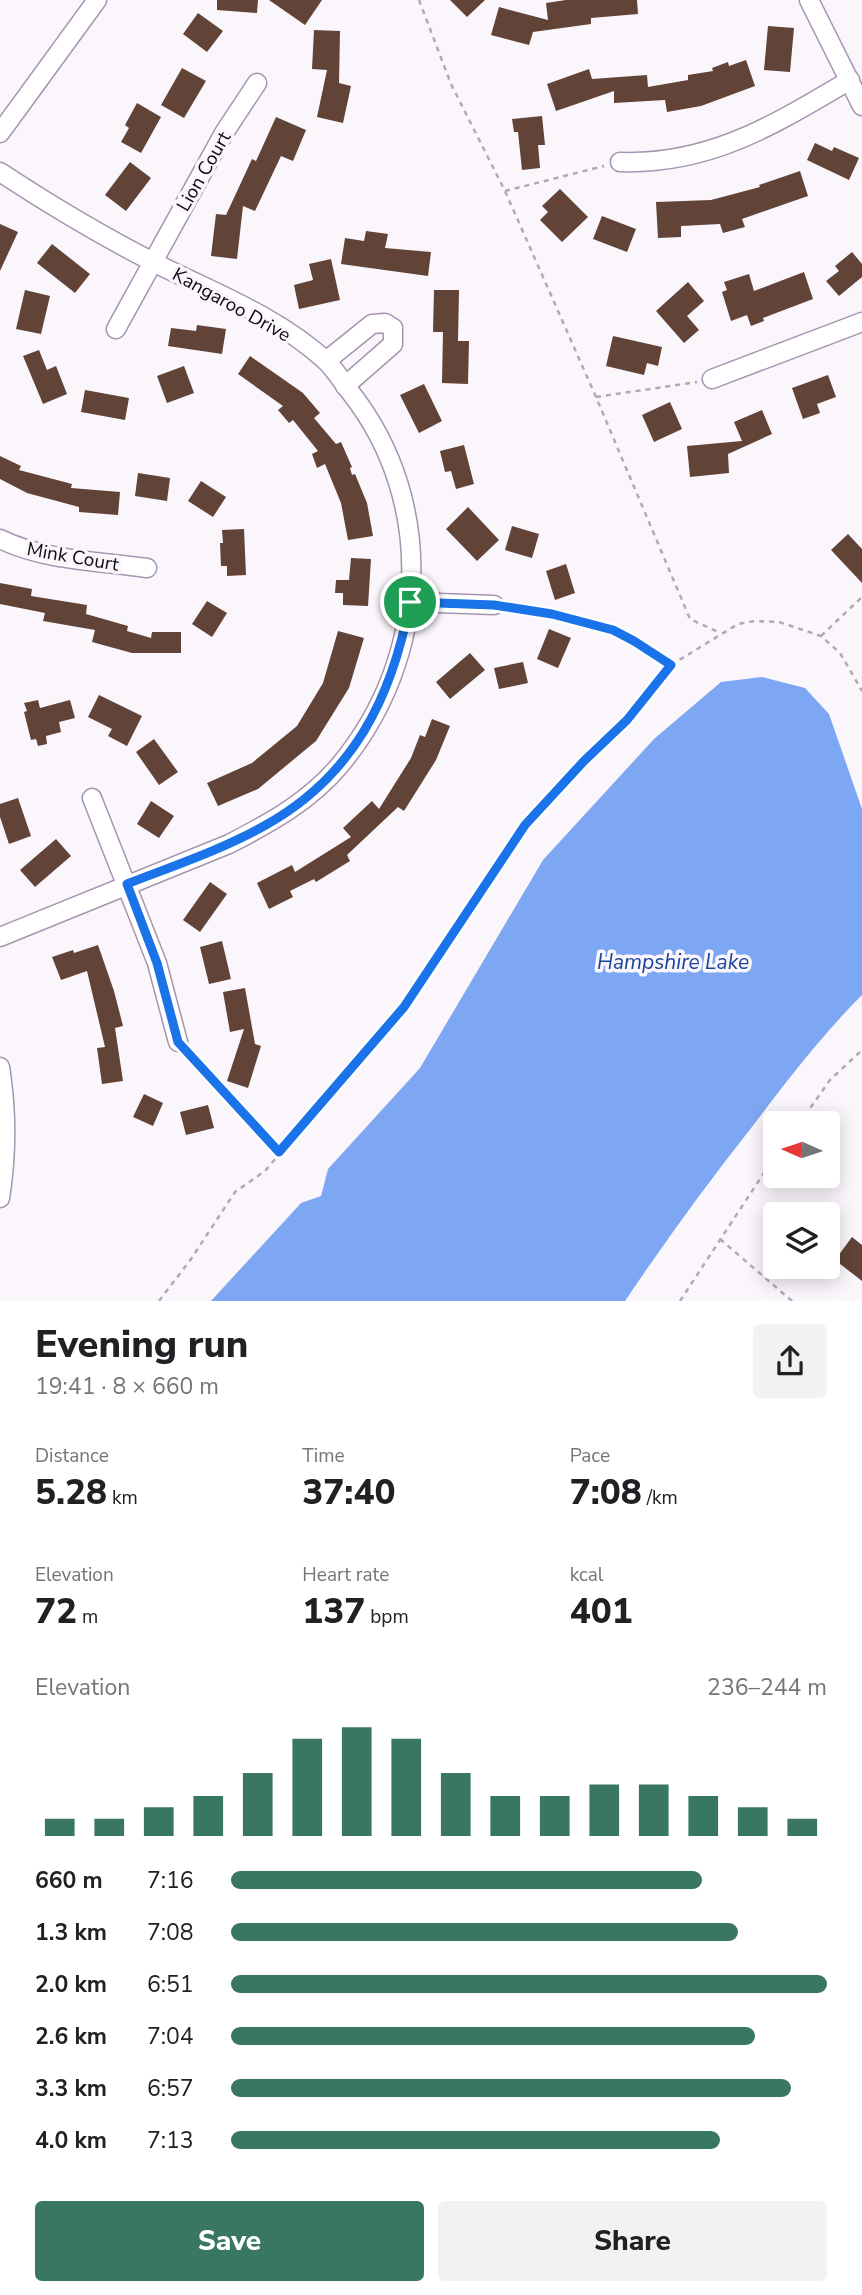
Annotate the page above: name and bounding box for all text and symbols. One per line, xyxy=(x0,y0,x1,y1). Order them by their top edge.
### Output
street label: Lion Court xyxy=(171,126,237,216)
street label: Kangaroo Drive xyxy=(168,262,295,348)
street label: Mink Court xyxy=(25,536,121,578)
pin xyxy=(380,572,440,632)
icon: arrive xyxy=(391,583,429,621)
water label: Hampshire Lake xyxy=(597,948,749,976)
north arrow xyxy=(763,1111,840,1188)
map controls xyxy=(763,1111,840,1279)
button: layers xyxy=(763,1202,840,1279)
text: Evening run xyxy=(35,1319,248,1370)
button: share xyxy=(753,1324,827,1398)
text: 19:41 · 8 × 660 m xyxy=(35,1371,219,1402)
text: Distance xyxy=(35,1443,109,1469)
text: Time xyxy=(302,1443,345,1469)
text: Pace xyxy=(570,1443,610,1469)
text: 5.28 xyxy=(35,1469,107,1516)
text: 37:40 xyxy=(302,1469,395,1516)
text: 7:08 xyxy=(570,1469,642,1516)
text: km xyxy=(107,1485,138,1511)
text: /km xyxy=(642,1485,678,1511)
text: Elevation xyxy=(35,1562,114,1588)
text: Heart rate xyxy=(302,1562,389,1588)
text: kcal xyxy=(570,1562,603,1588)
text: 72 xyxy=(35,1588,77,1635)
text: 137 xyxy=(302,1588,365,1635)
text: 401 xyxy=(570,1588,633,1635)
text: m xyxy=(77,1604,98,1630)
text: bpm xyxy=(365,1604,409,1630)
text: Elevation xyxy=(35,1672,130,1703)
text: 236–244 m xyxy=(707,1672,827,1703)
text: 660 m xyxy=(35,1865,103,1896)
text: 7:16 xyxy=(147,1865,194,1896)
text: 1.3 km xyxy=(35,1917,107,1948)
text: 7:08 xyxy=(147,1917,194,1948)
text: 2.0 km xyxy=(35,1969,107,2000)
text: 6:51 xyxy=(147,1969,194,2000)
text: 2.6 km xyxy=(35,2021,107,2052)
text: 7:04 xyxy=(147,2021,194,2052)
text: 3.3 km xyxy=(35,2073,107,2104)
text: 6:57 xyxy=(147,2073,194,2104)
text: 4.0 km xyxy=(35,2125,107,2156)
text: 7:13 xyxy=(147,2125,194,2156)
button: Save xyxy=(35,2201,424,2281)
button: Share xyxy=(438,2201,827,2281)

